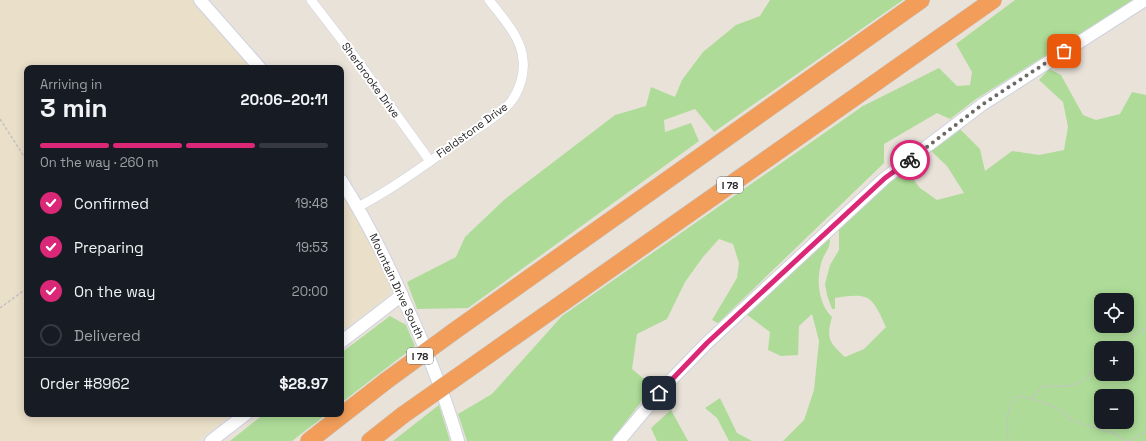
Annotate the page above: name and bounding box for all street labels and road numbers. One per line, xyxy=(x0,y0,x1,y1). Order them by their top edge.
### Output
street label: Sherbrooke Drive xyxy=(339,39,403,121)
street label: Fieldstone Drive xyxy=(434,99,510,161)
road number: I 78 xyxy=(717,177,743,193)
street label: Mountain Drive South xyxy=(366,231,428,341)
road number: I 78 xyxy=(407,348,433,364)

